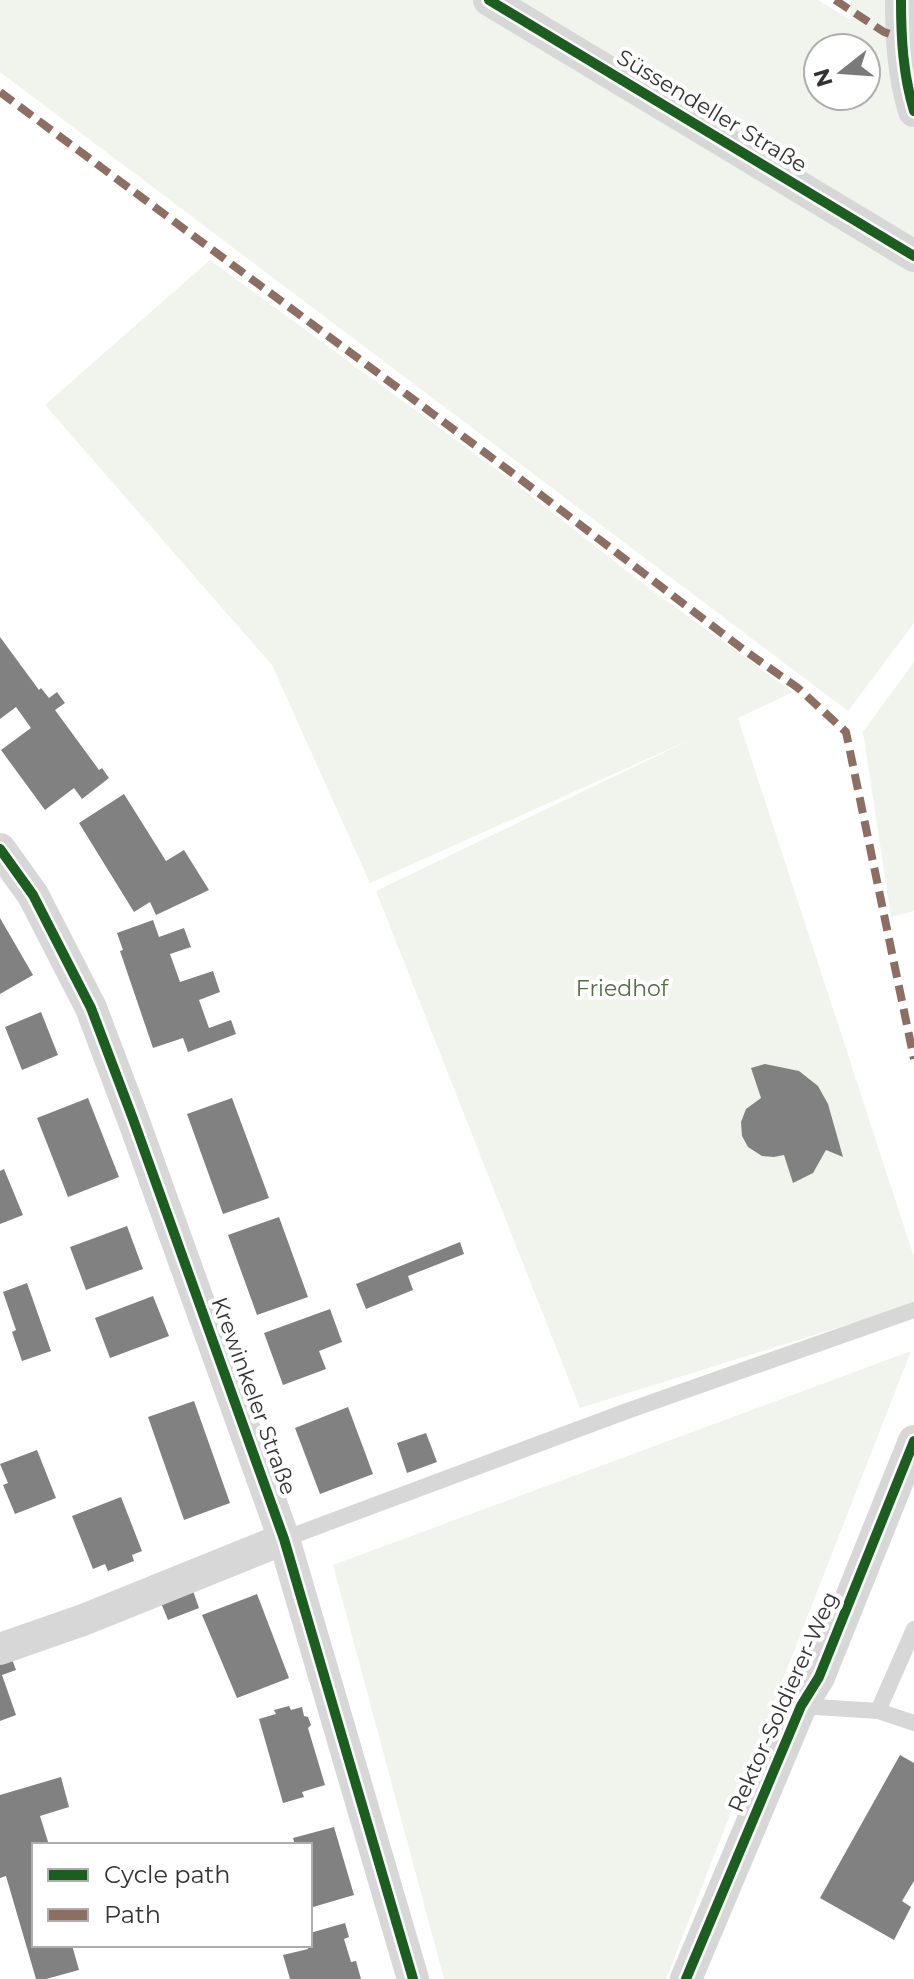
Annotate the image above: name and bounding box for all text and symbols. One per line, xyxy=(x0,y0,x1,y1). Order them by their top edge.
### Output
north arrow xyxy=(802,32,882,112)
street label: Süssendeller Straße xyxy=(612,43,812,179)
text: N xyxy=(808,65,839,90)
park label: Friedhof xyxy=(576,975,670,1002)
street label: Krewinkeler Straße xyxy=(206,1294,302,1498)
street label: Rektor-Soldierer-Weg xyxy=(722,1588,844,1816)
legend xyxy=(32,1843,312,1947)
text: Cycle path xyxy=(104,1860,231,1889)
text: Path xyxy=(104,1900,161,1929)

